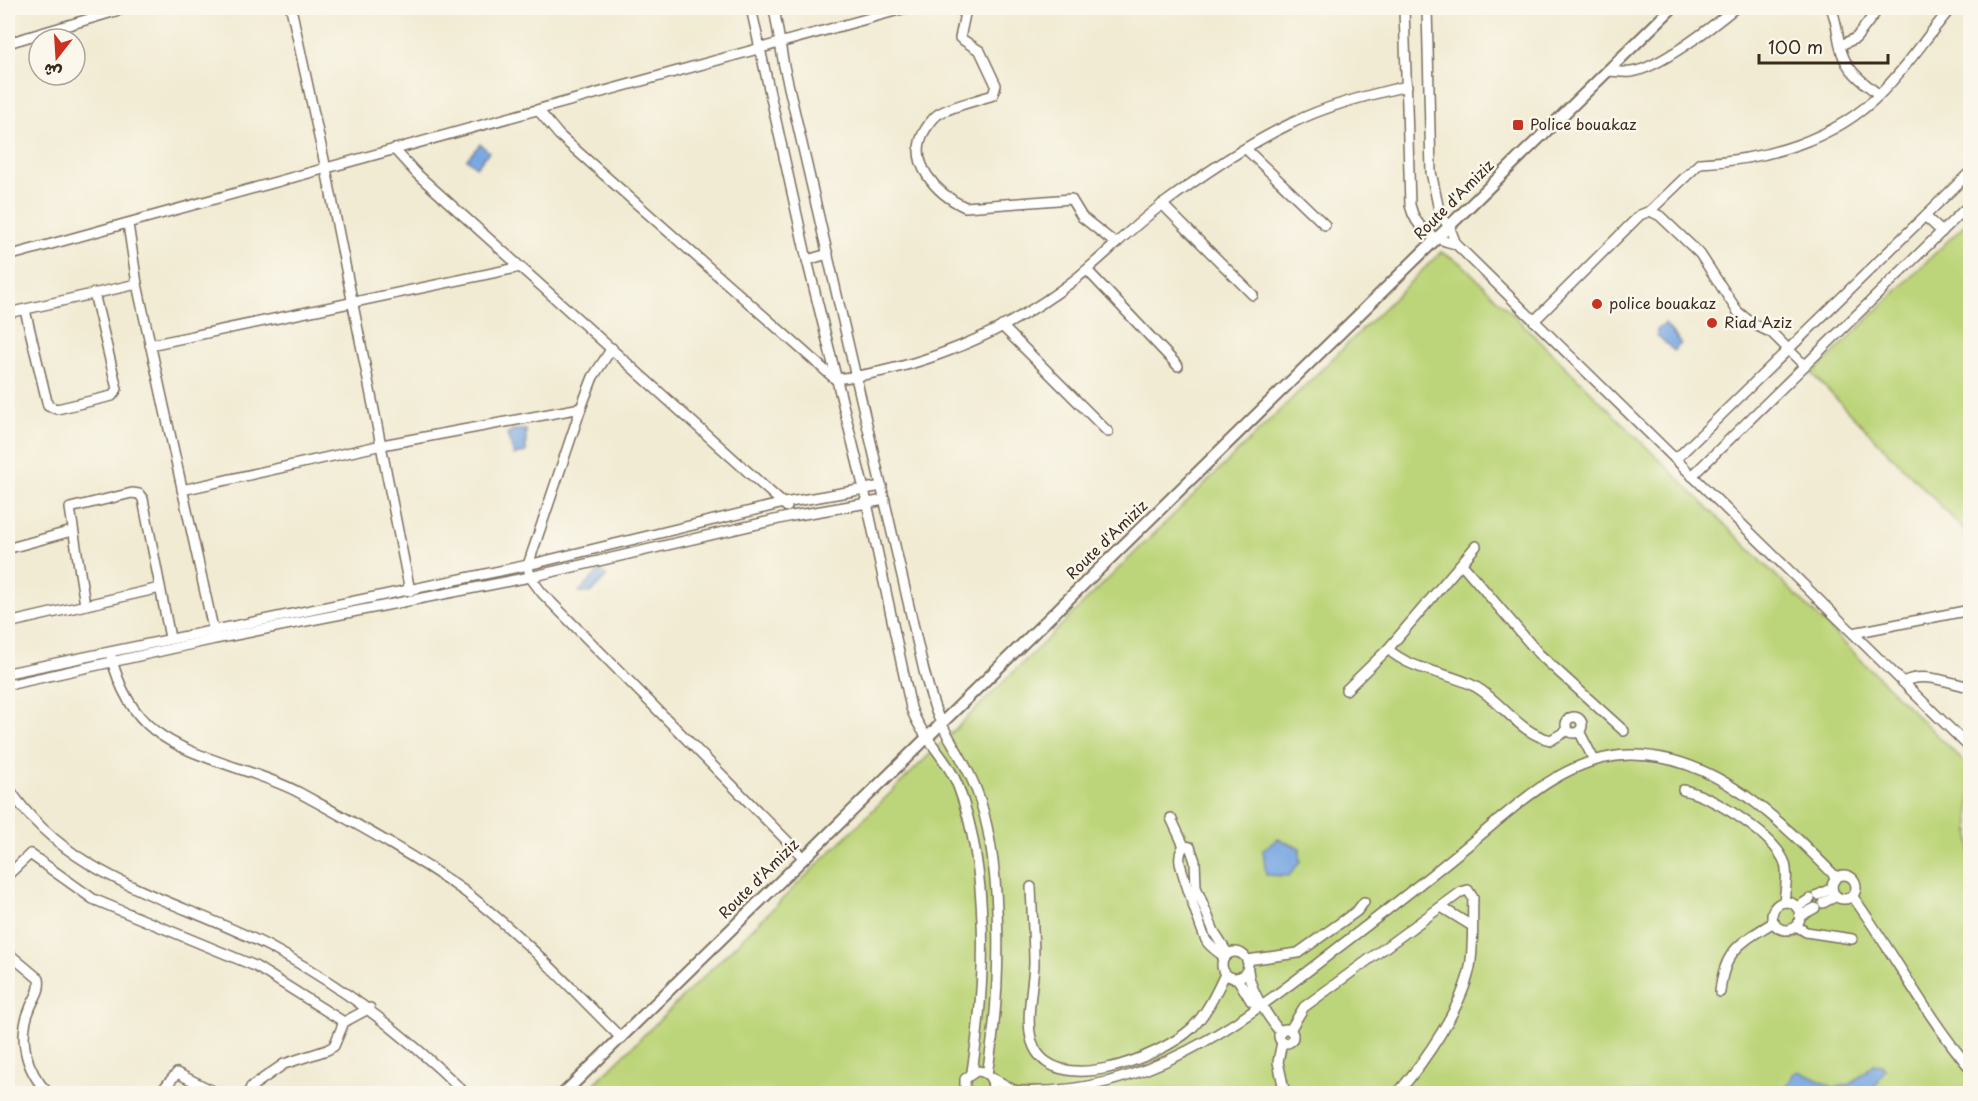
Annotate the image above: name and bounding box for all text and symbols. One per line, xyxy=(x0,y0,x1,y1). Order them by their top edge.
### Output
north arrow xyxy=(27,27,87,87)
scale bar xyxy=(1759,27,1888,65)
text: 100 m xyxy=(1768,33,1823,60)
text: ش xyxy=(40,58,64,86)
place label: Police bouakaz xyxy=(1530,112,1637,135)
marker: Police bouakaz xyxy=(1511,118,1525,132)
street label: Route d'Amiziz xyxy=(1408,154,1498,244)
place label: police bouakaz xyxy=(1609,291,1716,314)
marker: police bouakaz xyxy=(1590,297,1604,311)
place label: Riad Aziz xyxy=(1724,310,1792,333)
marker: Riad Aziz xyxy=(1705,316,1719,330)
street label: Route d'Amiziz xyxy=(1060,494,1152,584)
street label: Route d'Amiziz xyxy=(713,833,803,923)

